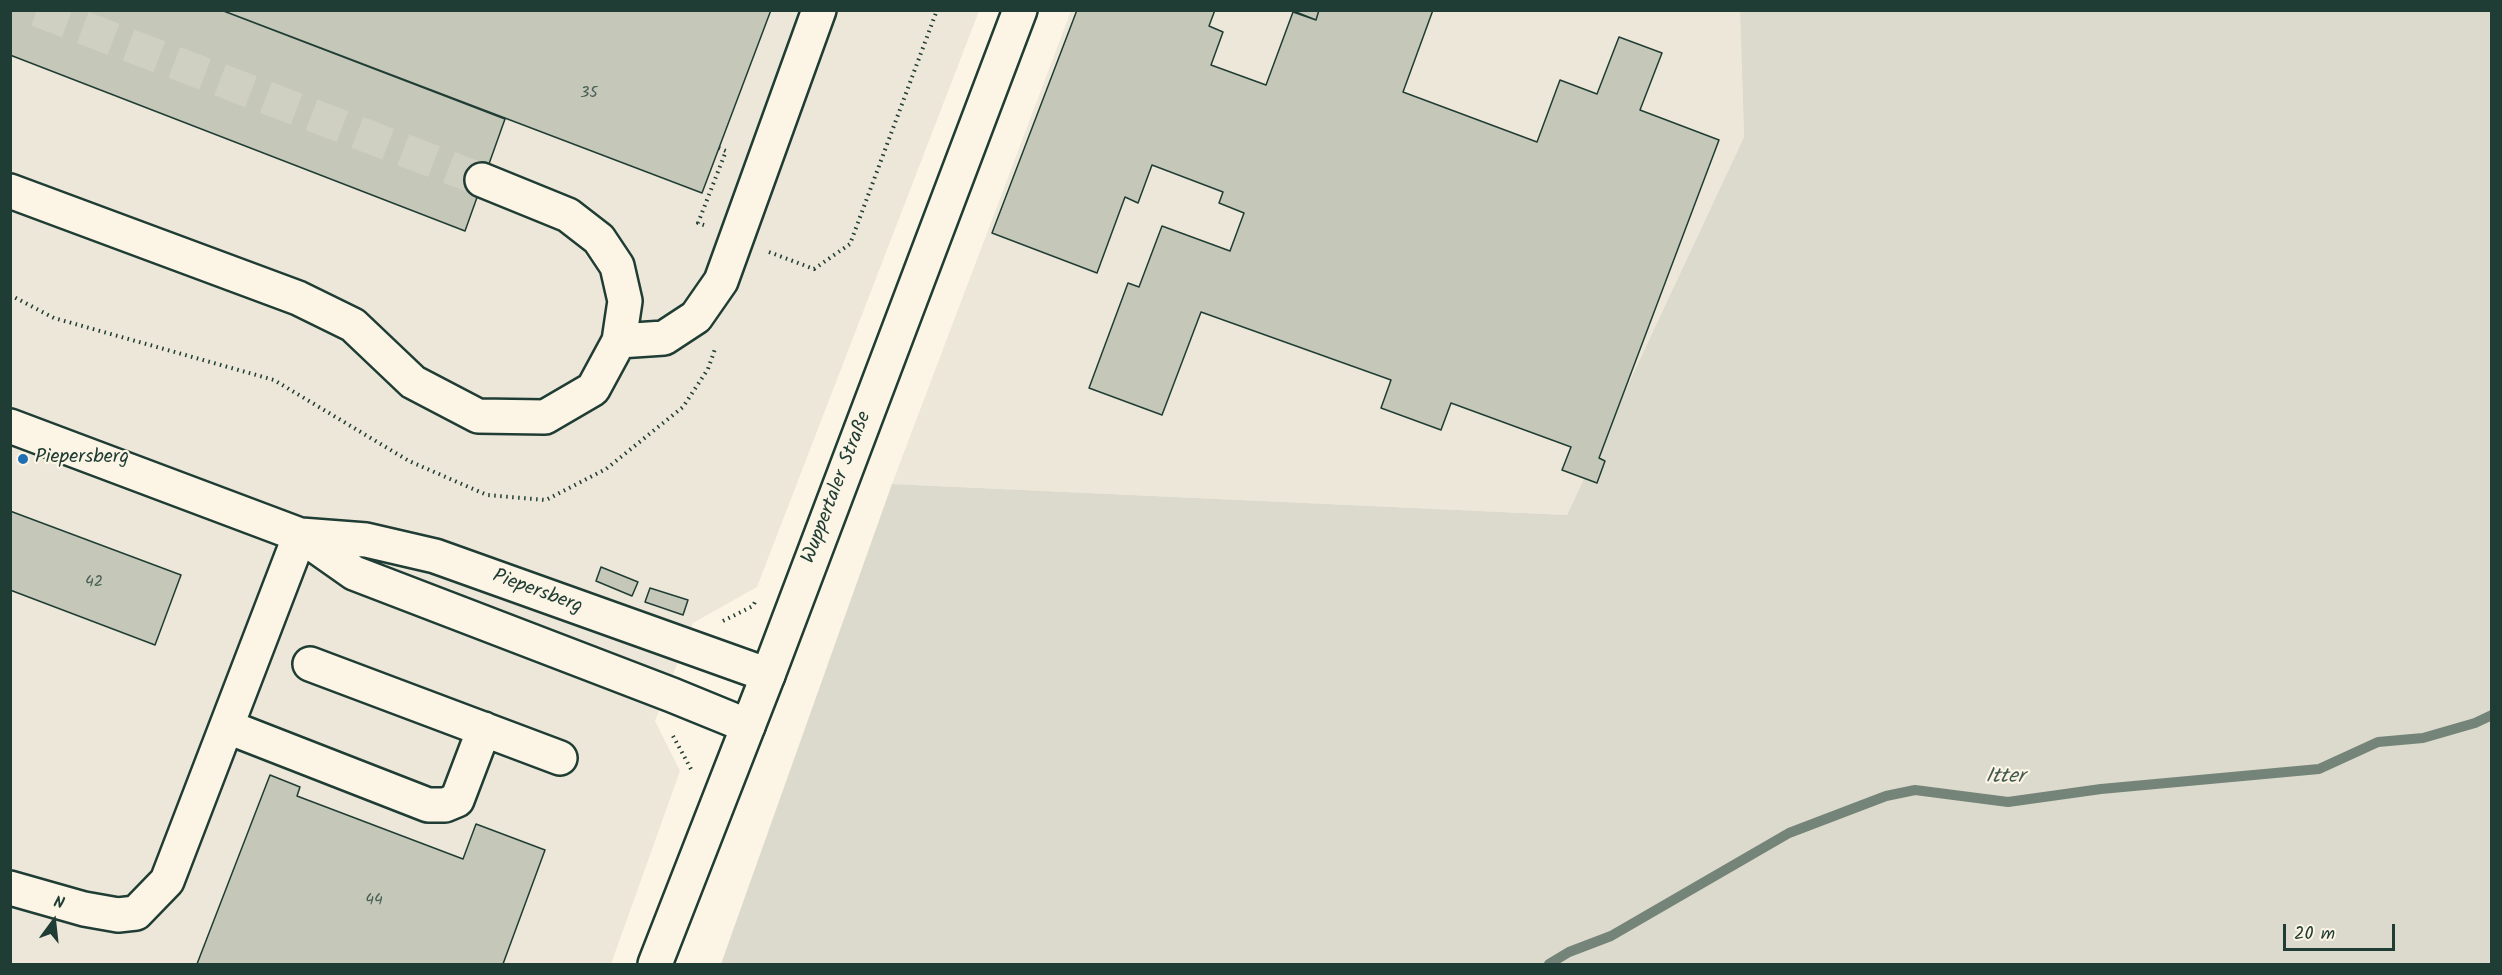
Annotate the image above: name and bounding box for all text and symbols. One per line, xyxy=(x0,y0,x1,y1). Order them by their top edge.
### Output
house number: 35 xyxy=(580,84,598,104)
street label: Wuppertaler Straße xyxy=(798,409,878,567)
place label: Piepersberg xyxy=(35,447,129,471)
marker: Piepersberg xyxy=(16,452,30,466)
street label: Piepersberg xyxy=(489,566,585,620)
house number: 42 xyxy=(85,573,103,593)
water label: Itter xyxy=(1985,765,2025,791)
text: N xyxy=(51,890,67,917)
north arrow xyxy=(24,891,84,951)
house number: 44 xyxy=(365,891,383,911)
scale bar xyxy=(2286,912,2398,950)
text: 20 m xyxy=(2294,920,2335,949)

